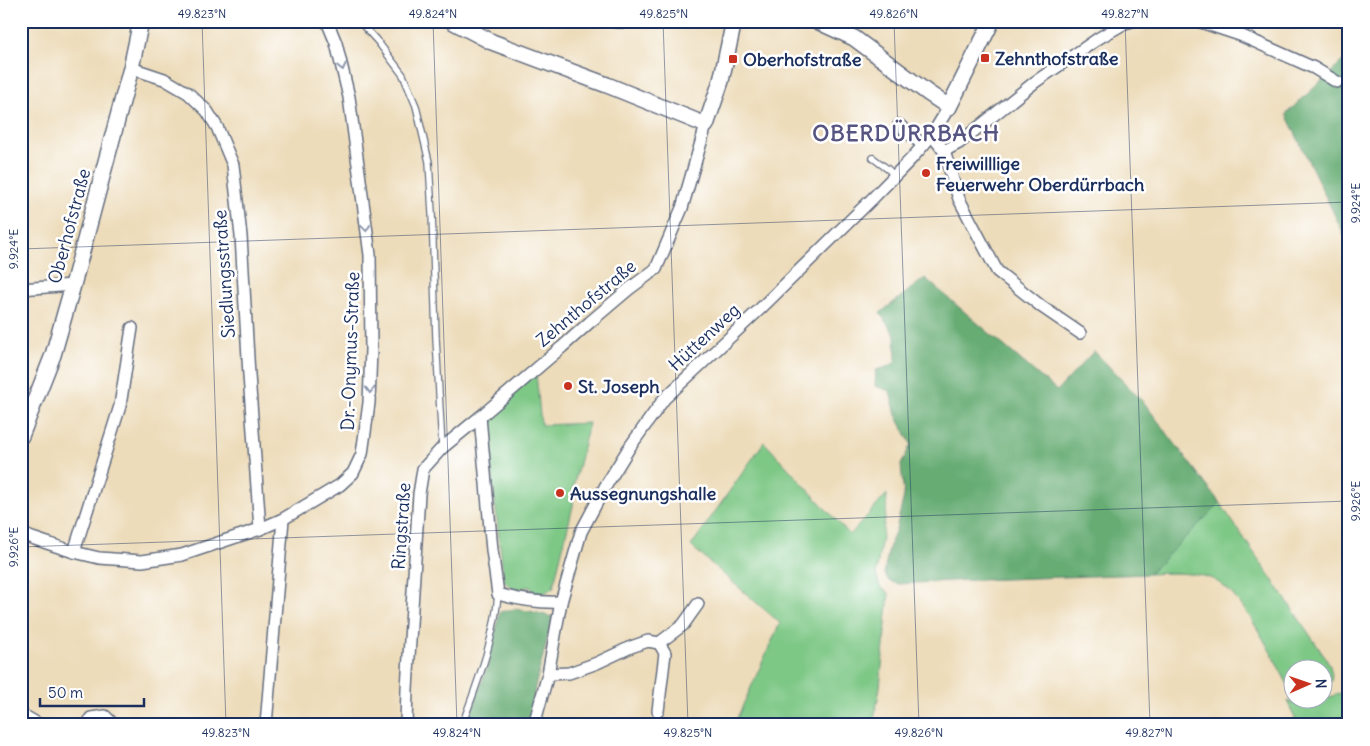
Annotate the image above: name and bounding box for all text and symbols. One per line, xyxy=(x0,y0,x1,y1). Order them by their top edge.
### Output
text: 49.823°N xyxy=(178,6,226,21)
text: 49.824°N xyxy=(409,6,457,21)
text: 49.825°N xyxy=(640,6,688,21)
text: 49.826°N xyxy=(870,6,918,21)
text: 49.827°N xyxy=(1101,6,1149,21)
place label: Zehnthofstraße xyxy=(995,47,1119,70)
place label: Oberhofstraße xyxy=(743,48,862,71)
marker: Zehnthofstraße xyxy=(979,52,991,64)
marker: Oberhofstraße xyxy=(727,53,739,65)
one-way arrow xyxy=(336,63,347,72)
district label: OBERDÜRRBACH xyxy=(812,119,1000,147)
place label: Freiwilllige Feuerwehr Oberdürrbach xyxy=(936,152,1145,196)
street label: Oberhofstraße xyxy=(43,166,95,286)
marker: Freiwilllige Feuerwehr Oberdürrbach xyxy=(920,167,932,179)
text: 9.924°E xyxy=(1348,183,1363,223)
street label: Siedlungsstraße xyxy=(208,209,240,339)
one-way arrow xyxy=(360,224,371,232)
text: 9.924°E xyxy=(6,229,21,269)
street label: Zehnthofstraße xyxy=(531,255,641,351)
street label: Dr.-Onymus-Straße xyxy=(336,271,364,431)
street label: Hüttenweg xyxy=(664,298,744,376)
place label: St. Joseph xyxy=(578,375,660,398)
marker: St. Joseph xyxy=(562,380,574,392)
one-way arrow xyxy=(364,387,375,395)
text: 9.926°E xyxy=(1348,481,1363,521)
street label: Ringstraße xyxy=(386,482,416,570)
place label: Aussegnungshalle xyxy=(570,482,716,505)
marker: Aussegnungshalle xyxy=(554,487,566,499)
text: 9.926°E xyxy=(6,527,21,567)
north arrow xyxy=(1282,658,1332,708)
scale bar xyxy=(40,676,144,708)
text: N xyxy=(1312,678,1330,689)
text: 50 m xyxy=(48,683,83,702)
text: 49.823°N xyxy=(202,725,250,740)
text: 49.824°N xyxy=(433,725,481,740)
text: 49.825°N xyxy=(664,725,712,740)
text: 49.826°N xyxy=(895,725,943,740)
text: 49.827°N xyxy=(1125,725,1173,740)

